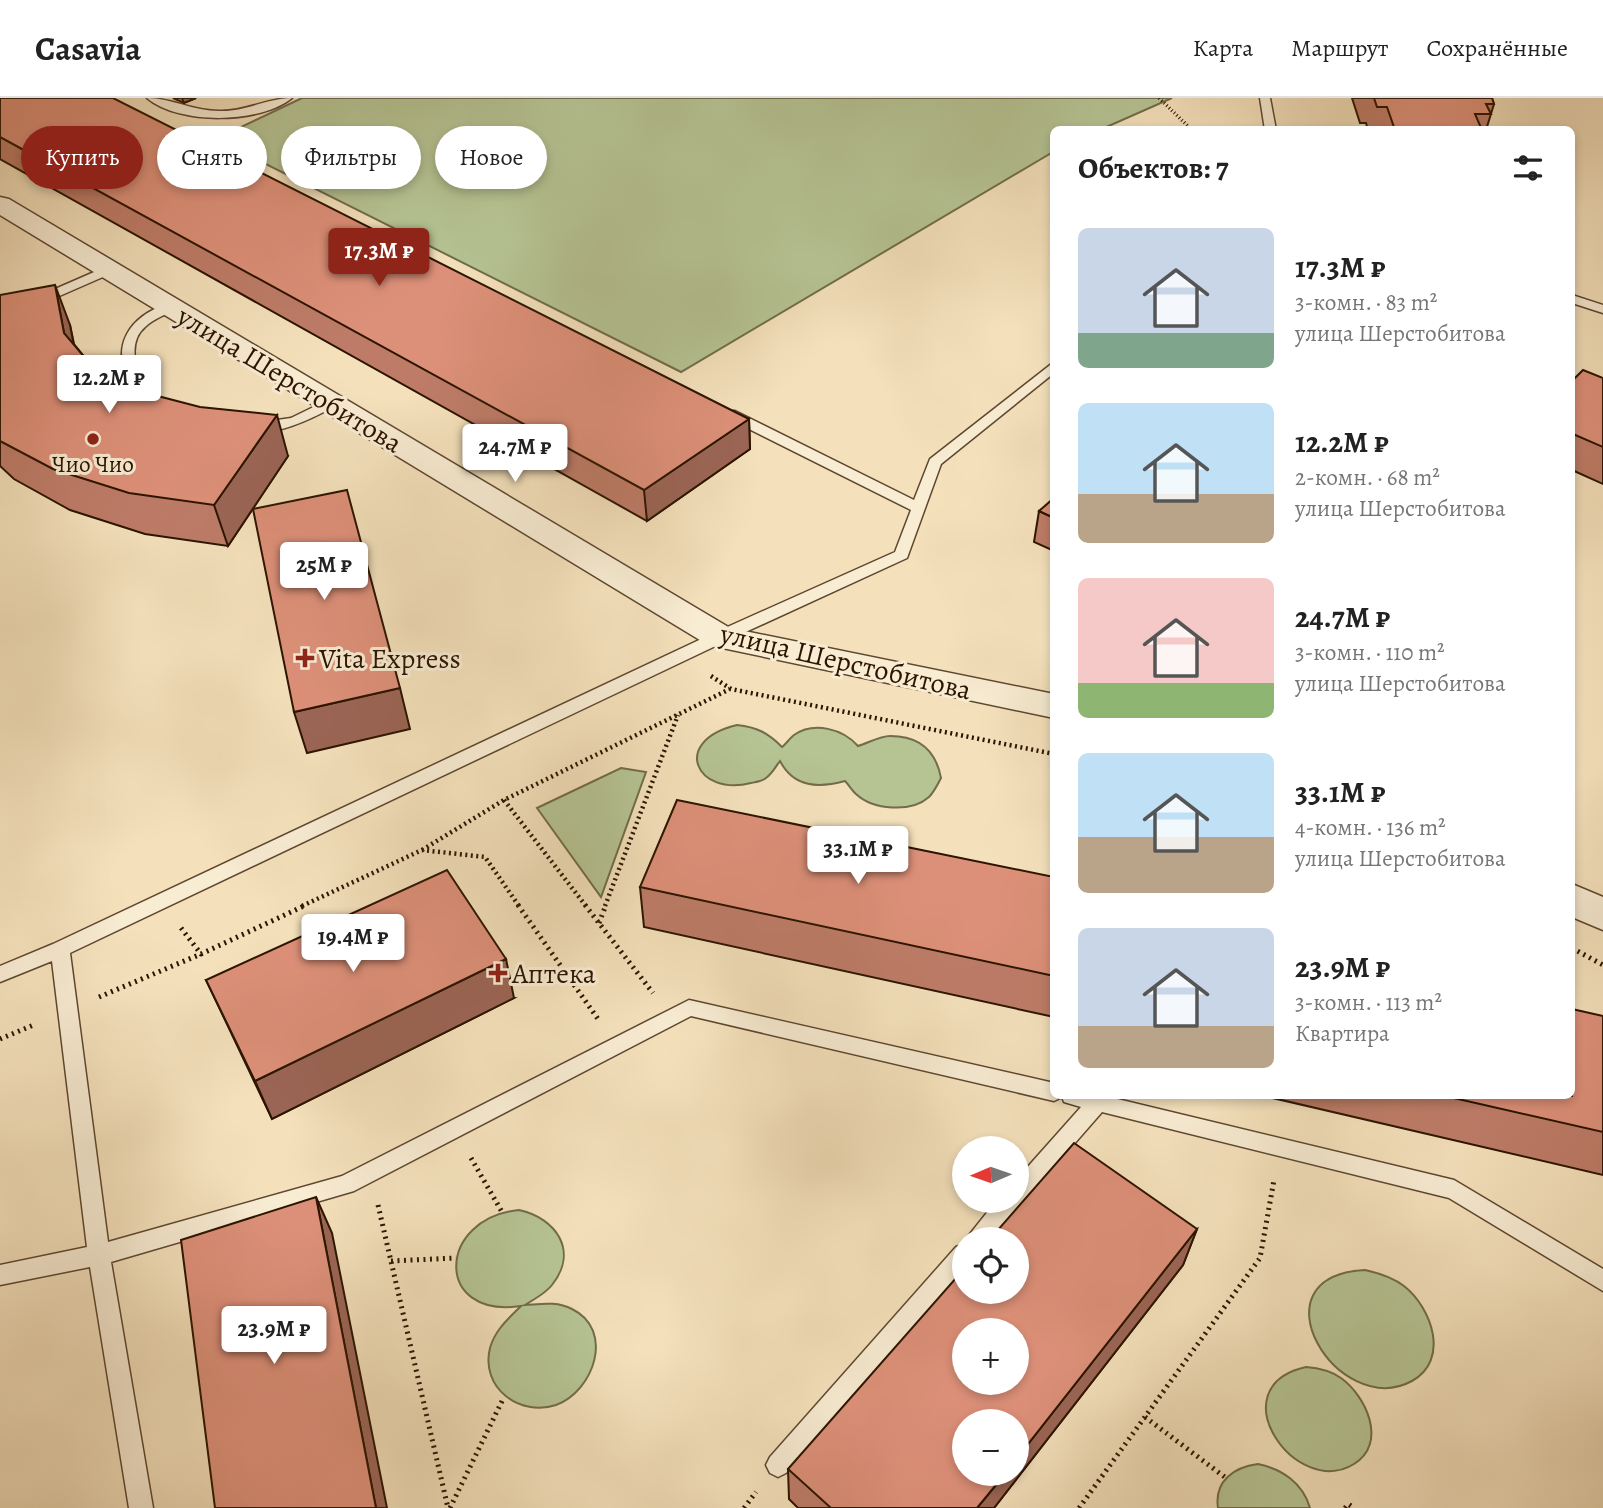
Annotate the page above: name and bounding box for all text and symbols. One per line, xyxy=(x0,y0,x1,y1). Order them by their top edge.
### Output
text: Casavia xyxy=(35,26,141,71)
text: Карта xyxy=(1193,32,1253,64)
text: Маршрут xyxy=(1291,32,1389,64)
text: Сохранённые xyxy=(1427,32,1568,64)
chip: Купить xyxy=(21,126,143,189)
chip: Снять xyxy=(157,126,267,189)
chip: Фильтры xyxy=(281,126,421,189)
chip: Новое xyxy=(435,126,547,189)
text: Объектов: 7 xyxy=(1078,148,1228,188)
icon: filters xyxy=(1509,149,1547,187)
pin: 17.3M ₽ xyxy=(314,228,444,288)
text: 17.3M ₽ xyxy=(344,235,414,266)
text: 17.3M ₽ xyxy=(1295,247,1385,287)
icon: home xyxy=(1134,256,1218,340)
text: 3-комн. · 83 m² xyxy=(1295,287,1437,318)
street label: улица Шерстобитова xyxy=(169,297,409,462)
text: улица Шерстобитова xyxy=(1295,318,1506,349)
pin: 12.2M ₽ xyxy=(44,356,174,415)
text: 12.2M ₽ xyxy=(73,362,145,393)
text: 12.2M ₽ xyxy=(1295,422,1389,462)
pin: 24.7M ₽ xyxy=(450,424,580,484)
marker: Чио Чио xyxy=(85,431,101,447)
text: 24.7M ₽ xyxy=(478,431,552,462)
icon: home xyxy=(1134,431,1218,515)
place label: Чио Чио xyxy=(52,449,134,480)
text: 2-комн. · 68 m² xyxy=(1295,462,1440,493)
text: улица Шерстобитова xyxy=(1295,493,1506,524)
pin: 25M ₽ xyxy=(275,542,373,602)
text: 25M ₽ xyxy=(296,549,352,580)
text: 24.7M ₽ xyxy=(1295,597,1390,637)
icon: home xyxy=(1134,606,1218,690)
street label: улица Шерстобитова xyxy=(716,614,975,709)
text: 3-комн. · 110 m² xyxy=(1295,637,1445,668)
place label: Vita Express xyxy=(318,640,461,678)
marker: Vita Express xyxy=(297,650,313,666)
text: улица Шерстобитова xyxy=(1295,668,1506,699)
text: 33.1M ₽ xyxy=(1295,772,1385,812)
icon: home xyxy=(1134,781,1218,865)
text: 4-комн. · 136 m² xyxy=(1295,812,1446,843)
pin: 33.1M ₽ xyxy=(793,826,923,886)
text: 33.1M ₽ xyxy=(823,833,893,864)
text: улица Шерстобитова xyxy=(1295,843,1506,874)
pin: 19.4M ₽ xyxy=(288,914,418,974)
text: 19.4M ₽ xyxy=(317,921,389,952)
text: 23.9M ₽ xyxy=(1295,947,1390,987)
place label: Аптека xyxy=(511,955,596,993)
icon: home xyxy=(1134,956,1218,1040)
marker: Аптека xyxy=(490,965,506,981)
text: 3-комн. · 113 m² xyxy=(1295,987,1442,1018)
text: Квартира xyxy=(1295,1018,1390,1049)
north arrow xyxy=(952,1136,1029,1213)
map controls xyxy=(952,1136,1029,1486)
button: locate xyxy=(952,1227,1029,1304)
pin: 23.9M ₽ xyxy=(209,1306,339,1366)
text: 23.9M ₽ xyxy=(237,1313,311,1344)
button: + xyxy=(952,1318,1029,1395)
button: − xyxy=(952,1409,1029,1486)

